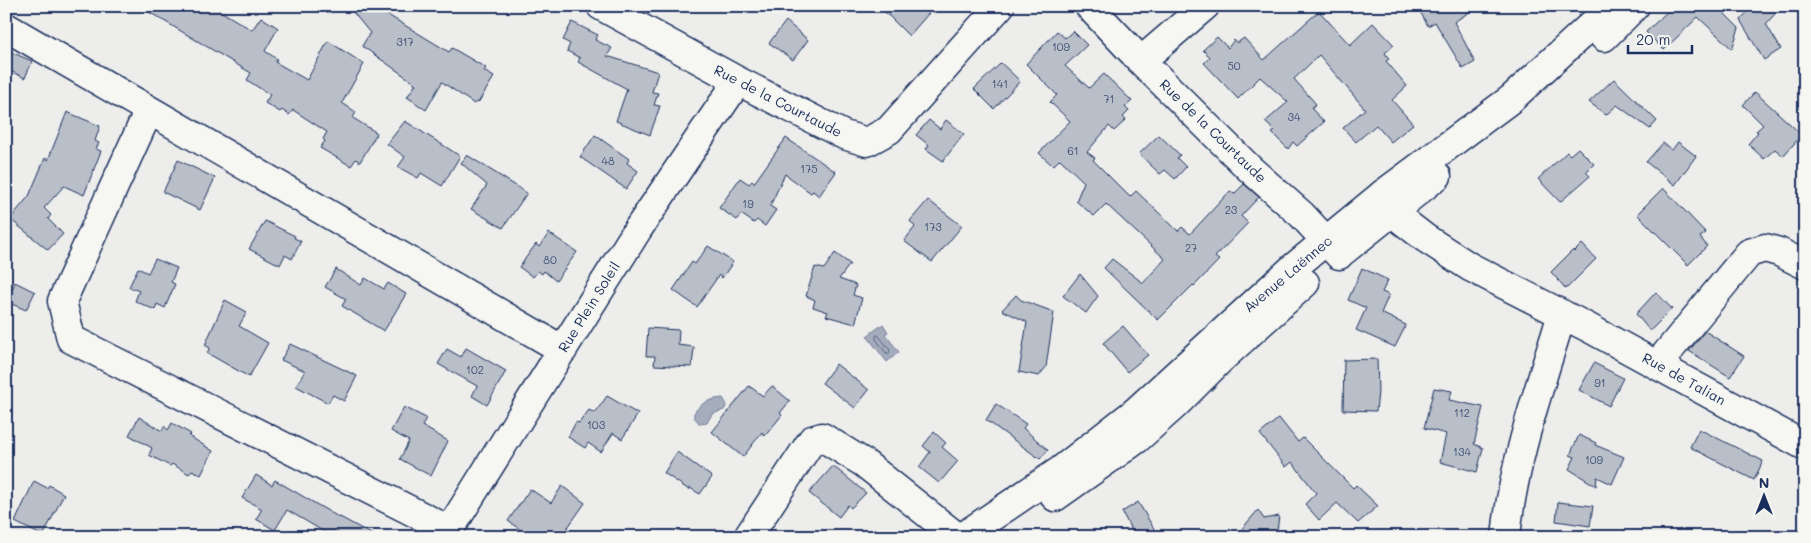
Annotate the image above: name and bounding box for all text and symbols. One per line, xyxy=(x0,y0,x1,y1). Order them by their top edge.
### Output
scale bar xyxy=(1628,22,1692,54)
text: 20 m xyxy=(1636,29,1670,49)
house number: 317 xyxy=(396,34,414,49)
house number: 109 xyxy=(1052,39,1071,54)
house number: 50 xyxy=(1227,58,1241,73)
street label: Rue de la Courtaude xyxy=(711,60,846,141)
street label: Rue de la Courtaude xyxy=(1156,75,1271,187)
house number: 141 xyxy=(992,76,1008,91)
house number: 71 xyxy=(1103,91,1115,106)
house number: 34 xyxy=(1288,109,1301,124)
house number: 61 xyxy=(1067,143,1079,158)
house number: 48 xyxy=(601,153,615,168)
house number: 175 xyxy=(800,161,818,176)
house number: 19 xyxy=(742,196,754,211)
house number: 23 xyxy=(1225,202,1238,217)
house number: 173 xyxy=(924,219,942,234)
street label: Avenue Laënnec xyxy=(1239,231,1336,316)
house number: 27 xyxy=(1185,240,1197,255)
house number: 80 xyxy=(543,252,557,267)
street label: Rue Plein Soleil xyxy=(553,258,624,356)
street label: Rue de Talian xyxy=(1639,348,1729,409)
house number: 102 xyxy=(466,362,484,377)
house number: 91 xyxy=(1594,375,1606,390)
house number: 112 xyxy=(1454,405,1470,420)
house number: 103 xyxy=(587,417,606,432)
house number: 134 xyxy=(1453,444,1471,459)
house number: 109 xyxy=(1585,452,1604,467)
north arrow xyxy=(1738,470,1788,520)
text: N xyxy=(1759,473,1769,492)

